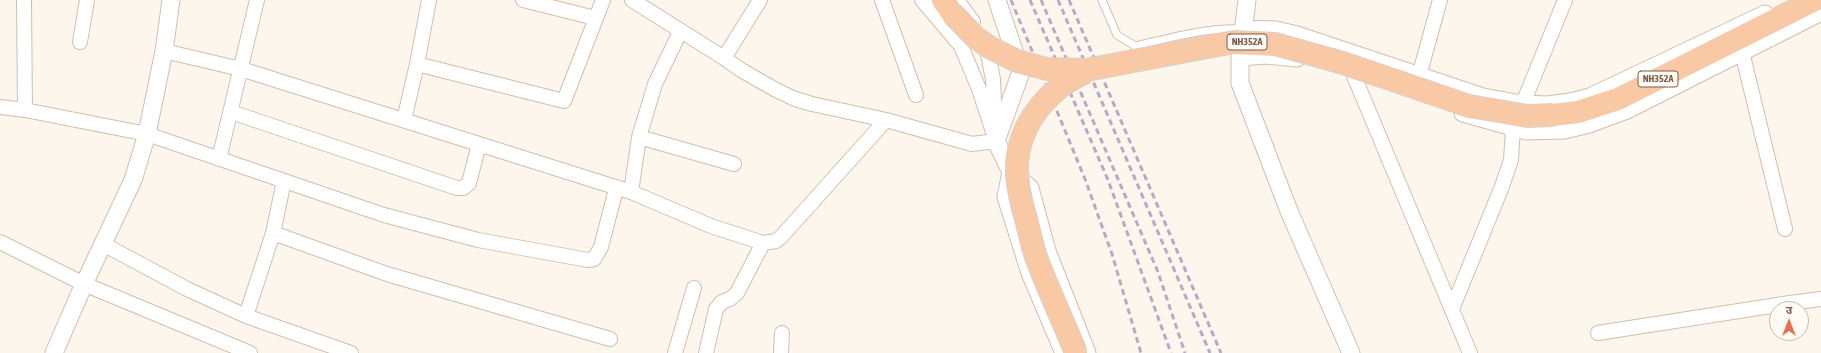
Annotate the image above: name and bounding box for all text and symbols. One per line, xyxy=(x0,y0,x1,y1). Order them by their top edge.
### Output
road number: NH352A xyxy=(1227,34,1267,50)
road number: NH352A xyxy=(1638,71,1678,87)
north arrow xyxy=(1769,301,1809,341)
text: उ xyxy=(1786,304,1792,316)

